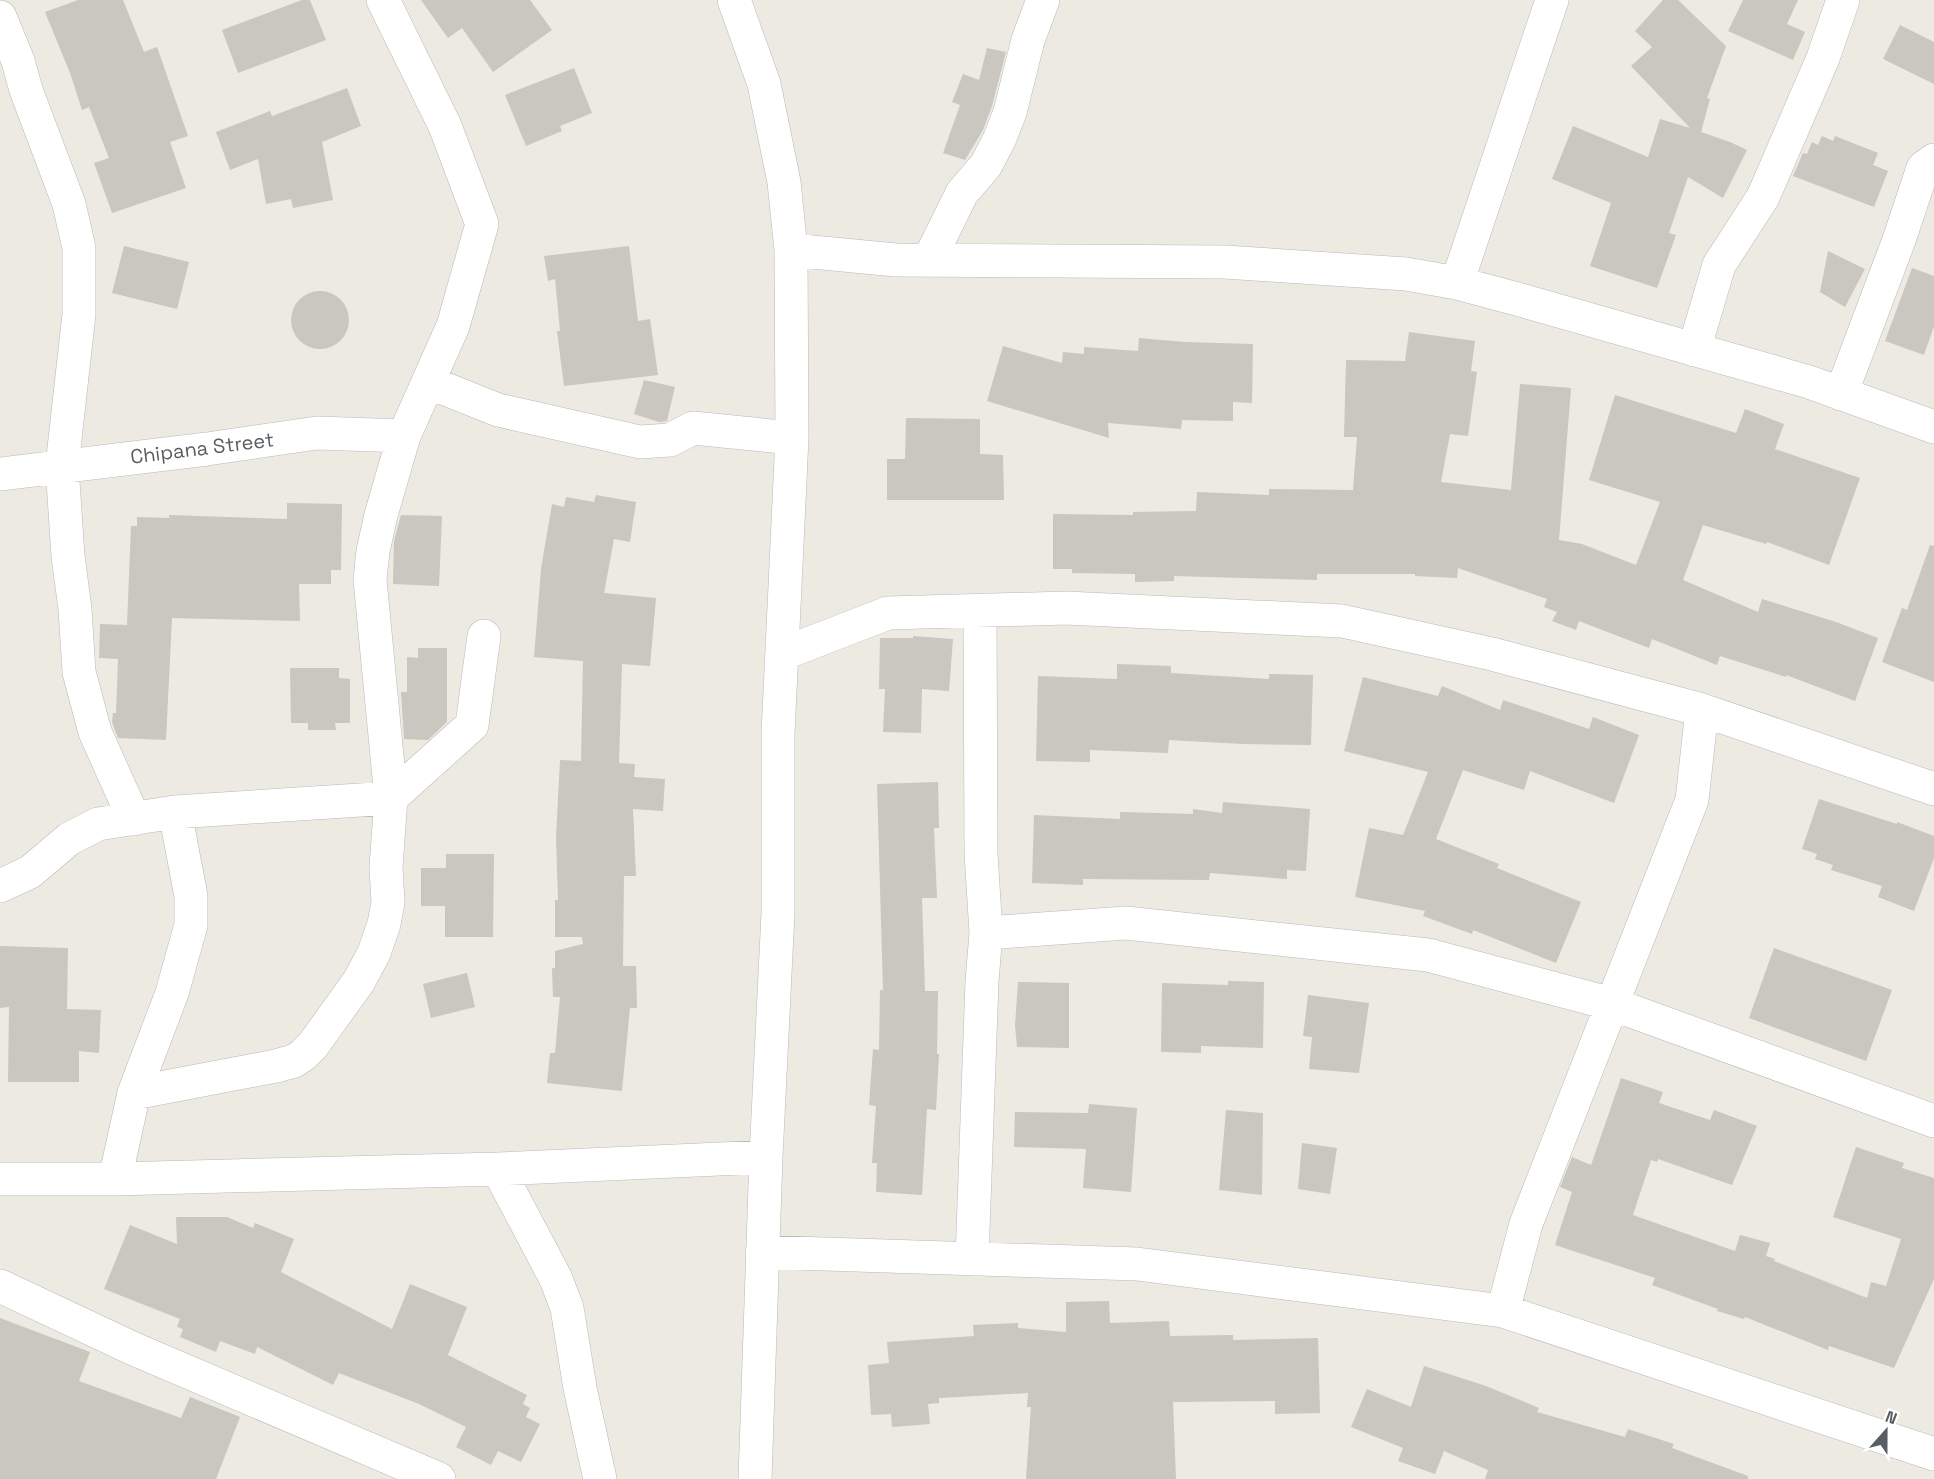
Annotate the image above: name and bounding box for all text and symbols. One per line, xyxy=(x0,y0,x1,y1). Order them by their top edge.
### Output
street label: Chipana Street xyxy=(129,426,275,470)
north arrow xyxy=(1856,1401,1916,1461)
text: N xyxy=(1882,1406,1900,1429)

